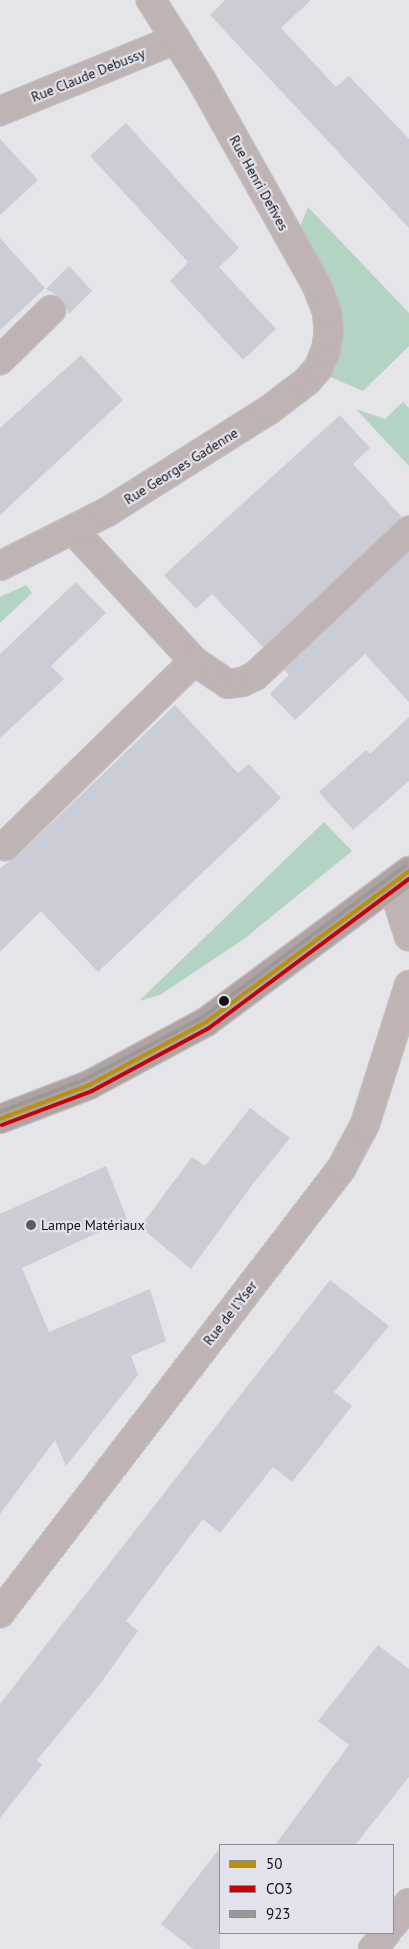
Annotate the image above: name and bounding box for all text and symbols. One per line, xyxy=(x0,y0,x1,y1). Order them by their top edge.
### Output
street label: Rue Claude Debussy xyxy=(29,45,147,105)
street label: Rue Henri Defives xyxy=(226,132,292,234)
street label: Rue Georges Gadenne xyxy=(121,424,241,508)
unlabelled marker xyxy=(219,996,229,1006)
place label: Lampe Matériaux xyxy=(41,1217,145,1233)
marker: Lampe Matériaux xyxy=(25,1219,37,1231)
street label: Rue de l'Yser xyxy=(200,1277,260,1349)
legend xyxy=(219,1844,394,1934)
text: 50 xyxy=(266,1854,282,1873)
text: CO3 xyxy=(266,1879,293,1898)
text: 923 xyxy=(266,1904,291,1923)

